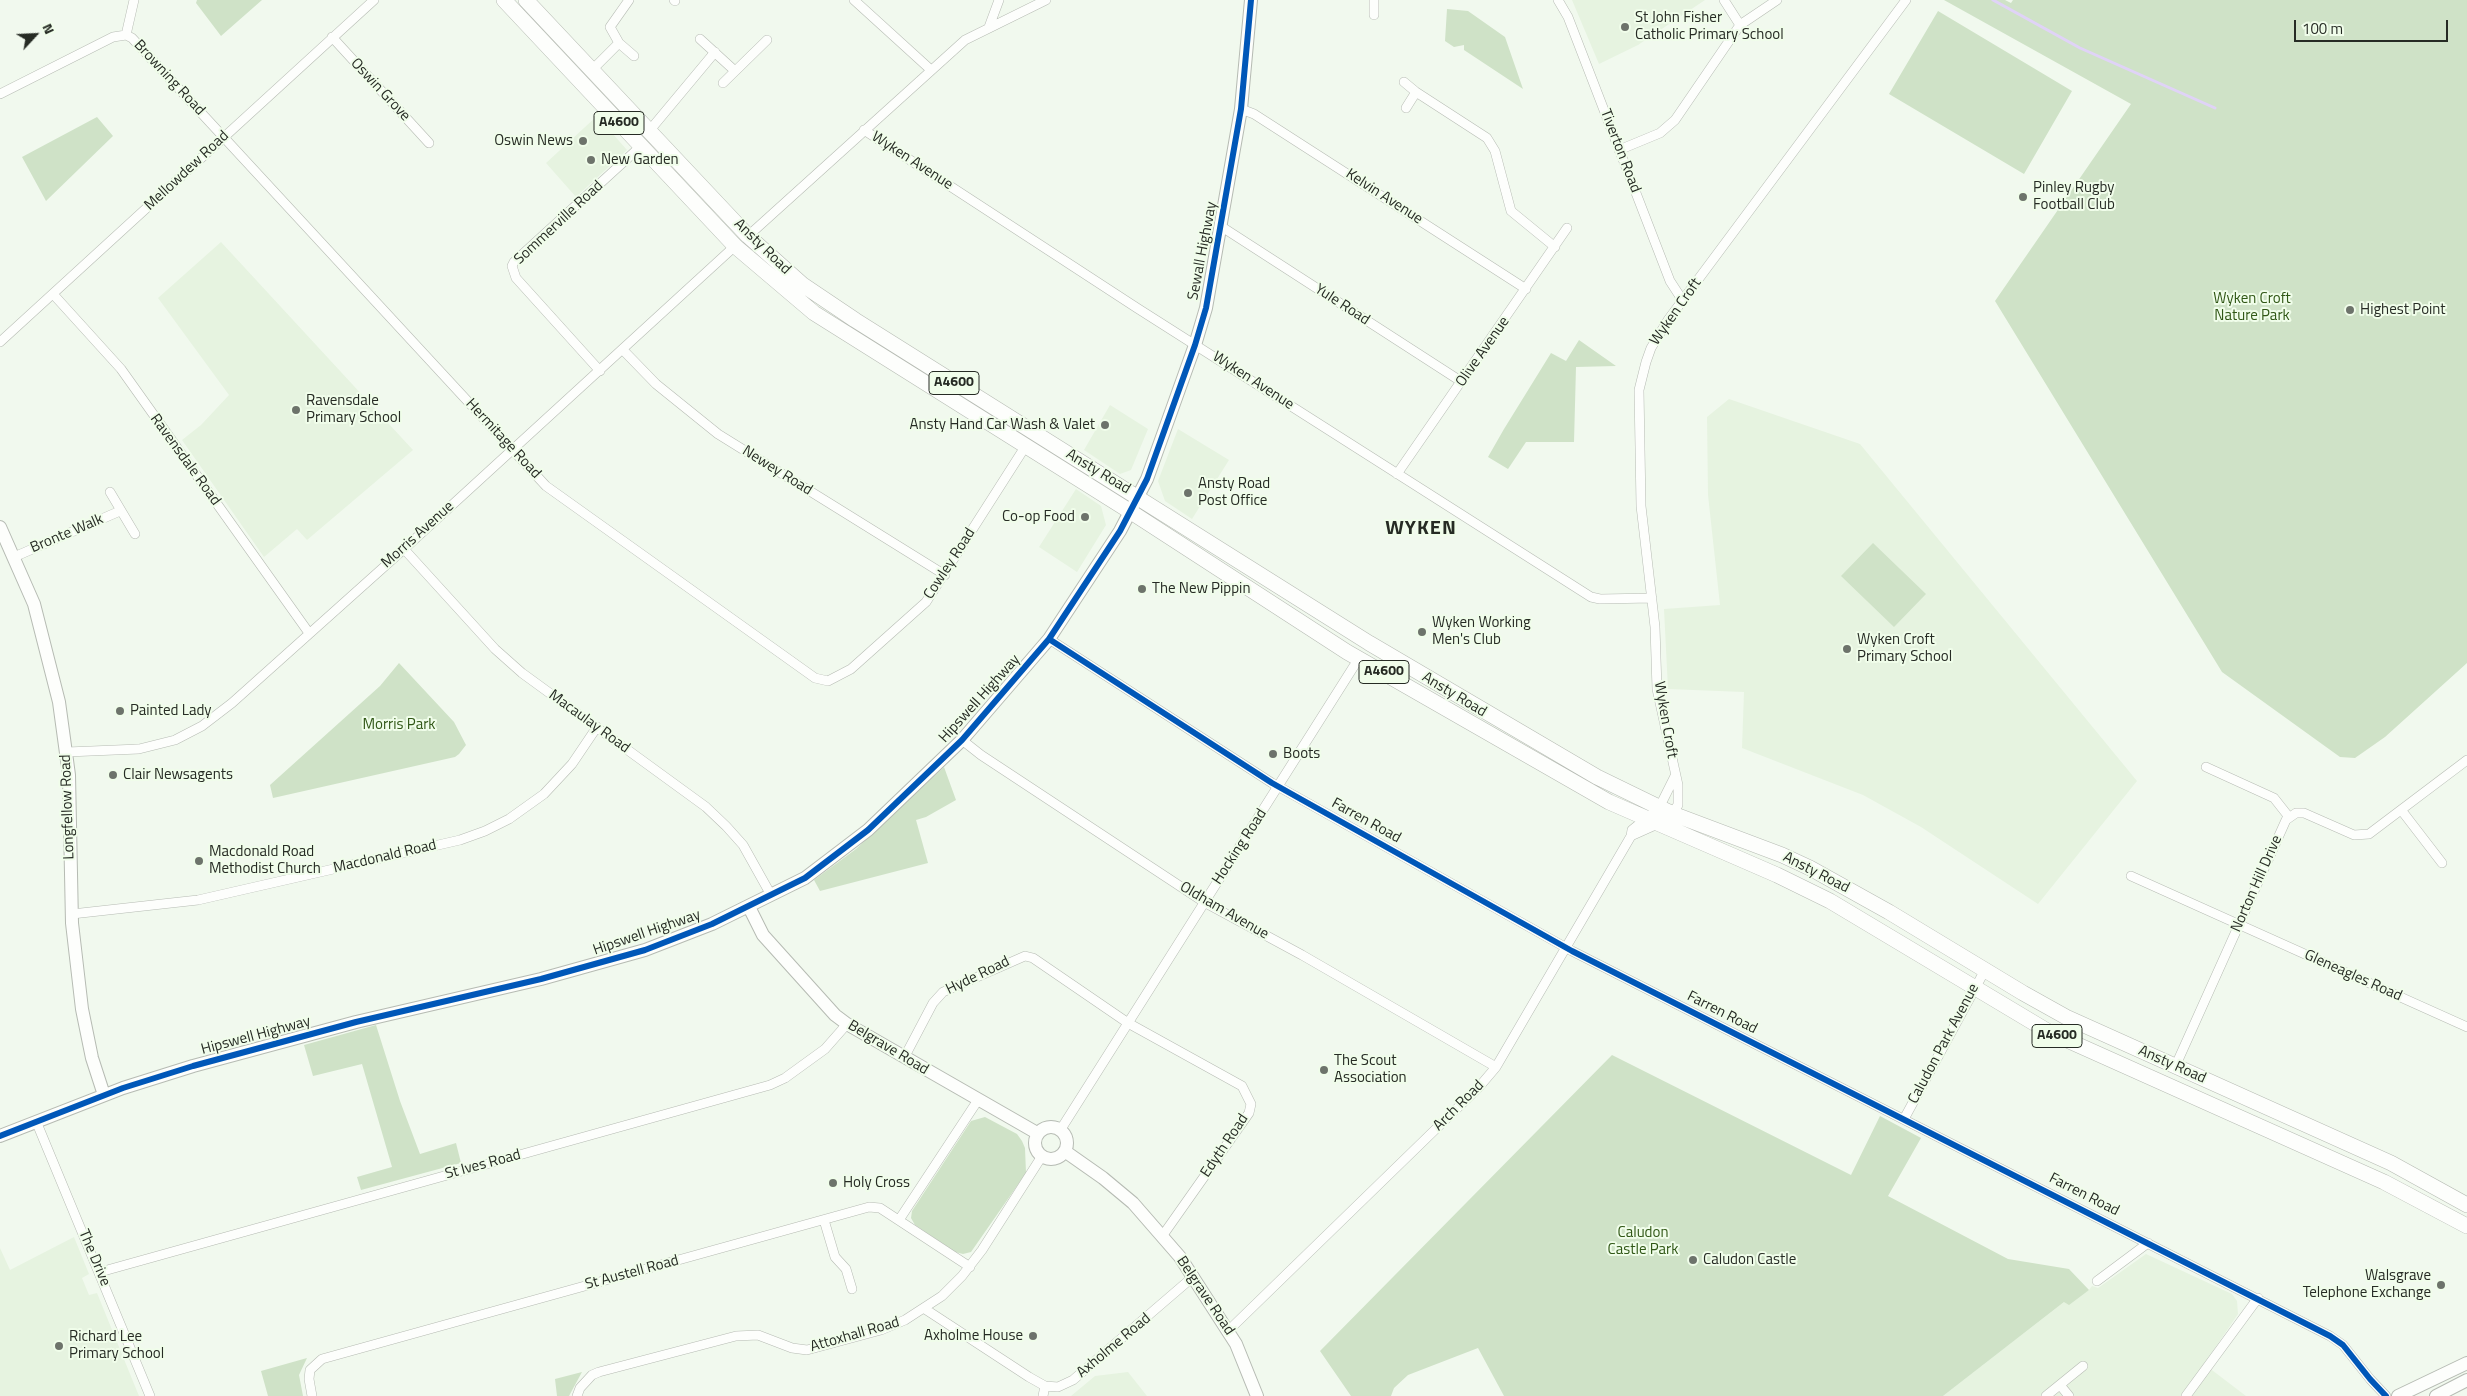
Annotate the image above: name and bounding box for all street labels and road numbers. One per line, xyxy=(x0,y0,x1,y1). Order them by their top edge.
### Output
street label: Browning Road xyxy=(130,37,208,119)
street label: Oswin Grove xyxy=(346,55,414,125)
street label: Tiverton Road xyxy=(1596,107,1644,195)
road number: A4600 xyxy=(594,112,644,134)
street label: Mellowdew Road xyxy=(141,127,233,215)
street label: Wyken Avenue xyxy=(868,128,956,194)
street label: Kelvin Avenue xyxy=(1342,165,1426,229)
street label: Sommerville Road xyxy=(511,177,607,269)
street label: Sewall Highway xyxy=(1185,200,1221,302)
street label: Ansty Road xyxy=(730,215,794,279)
street label: Wyken Croft xyxy=(1646,275,1706,349)
street label: Yule Road xyxy=(1311,281,1373,329)
street label: Olive Avenue xyxy=(1452,313,1514,391)
street label: Wyken Avenue xyxy=(1209,348,1297,414)
road number: A4600 xyxy=(929,372,979,394)
street label: Hermitage Road xyxy=(461,395,545,483)
street label: Ravensdale Road xyxy=(146,411,224,509)
street label: Newey Road xyxy=(739,442,815,500)
street label: Ansty Road xyxy=(1062,446,1134,498)
street label: Morris Avenue xyxy=(378,498,458,572)
street label: Bronte Walk xyxy=(28,511,106,557)
street label: Cowley Road xyxy=(920,525,980,603)
street label: Hipswell Highway xyxy=(936,651,1024,747)
road number: A4600 xyxy=(1359,660,1409,684)
street label: Ansty Road xyxy=(1418,669,1490,721)
street label: Wyken Croft xyxy=(1649,680,1681,760)
street label: Macaulay Road xyxy=(545,686,633,758)
street label: Longfellow Road xyxy=(57,754,79,860)
street label: Farren Road xyxy=(1328,795,1404,847)
street label: Hocking Road xyxy=(1209,806,1271,888)
street label: Norton Hill Drive xyxy=(2228,833,2286,935)
street label: Macdonald Road xyxy=(332,836,438,878)
street label: Ansty Road xyxy=(1780,849,1852,897)
street label: Oldham Avenue xyxy=(1176,878,1272,944)
street label: Hipswell Highway xyxy=(591,906,703,960)
street label: Gleneagles Road xyxy=(2301,946,2405,1006)
street label: Hyde Road xyxy=(943,953,1013,999)
street label: Caludon Park Avenue xyxy=(1905,981,1983,1107)
street label: Farren Road xyxy=(1684,988,1760,1038)
street label: Hipswell Highway xyxy=(199,1013,313,1059)
street label: Belgrave Road xyxy=(844,1017,932,1079)
road number: A4600 xyxy=(2032,1024,2082,1048)
street label: Ansty Road xyxy=(2135,1042,2209,1088)
street label: Arch Road xyxy=(1430,1077,1488,1135)
street label: Edyth Road xyxy=(1197,1111,1253,1181)
street label: St Ives Road xyxy=(443,1146,523,1184)
street label: Farren Road xyxy=(2046,1170,2122,1220)
street label: The Drive xyxy=(74,1227,114,1289)
street label: St Austell Road xyxy=(583,1252,681,1294)
street label: Belgrave Road xyxy=(1172,1253,1238,1339)
street label: Axholme Road xyxy=(1073,1310,1155,1382)
street label: Attoxhall Road xyxy=(808,1314,902,1356)

